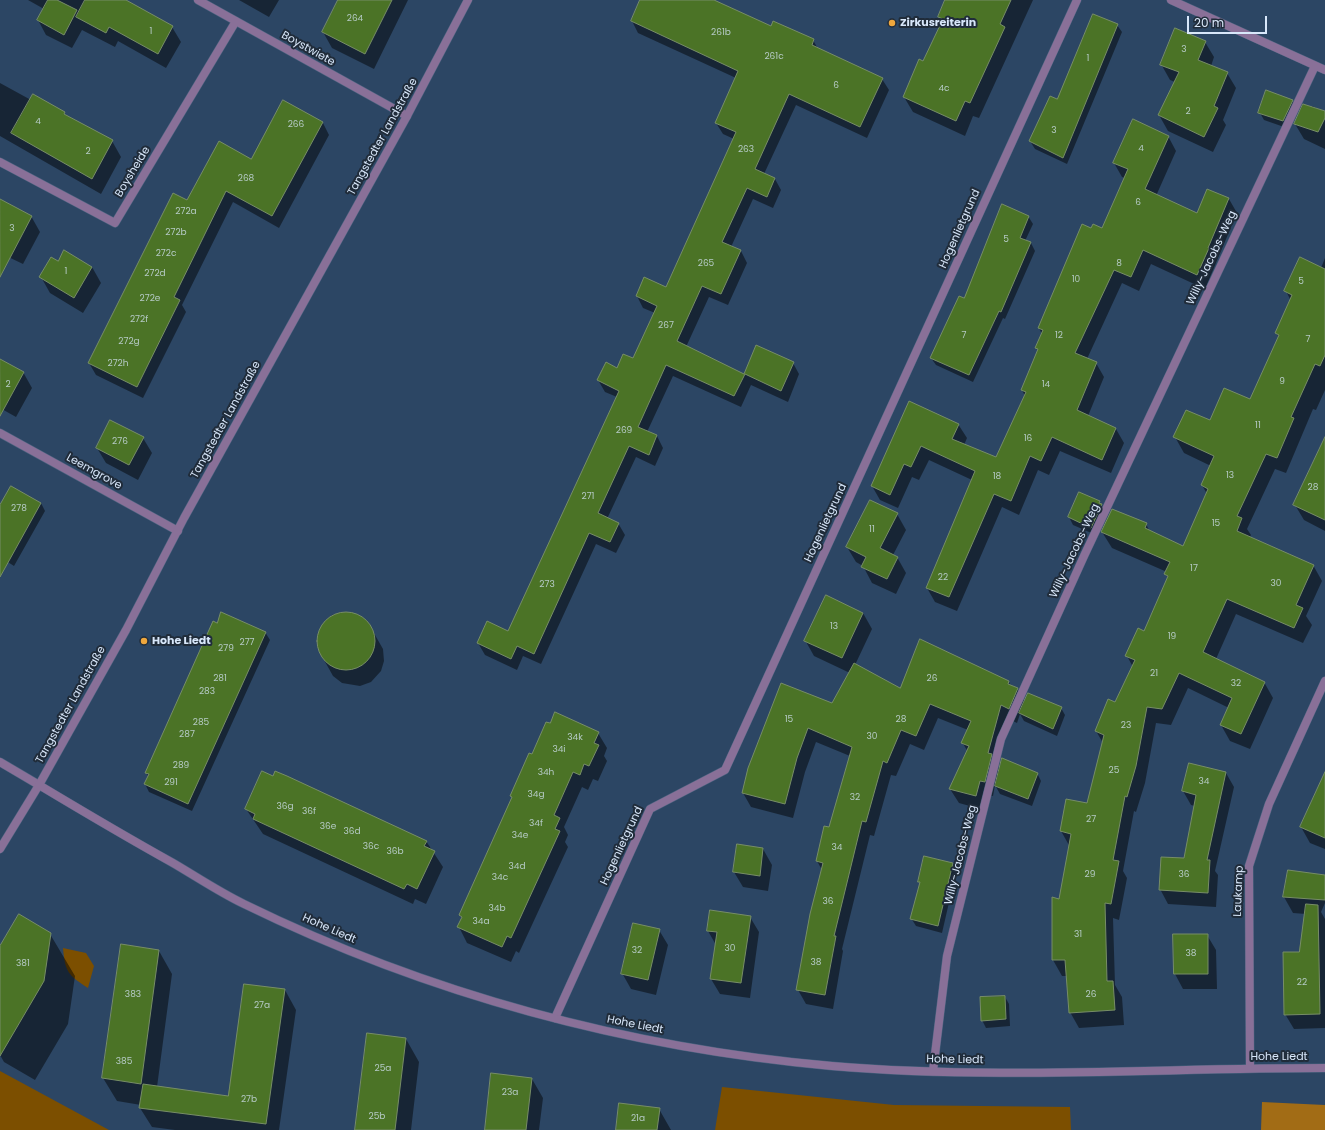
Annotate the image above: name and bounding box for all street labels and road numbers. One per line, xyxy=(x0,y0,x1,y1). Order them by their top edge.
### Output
street label: Boystwiete xyxy=(279,29,337,69)
street label: Tangstedter Landstraße xyxy=(345,76,421,198)
street label: Boysheide xyxy=(113,144,153,200)
street label: Hogenlietgrund xyxy=(937,187,983,271)
street label: Willy-Jacobs-Weg xyxy=(1184,209,1240,307)
street label: Tangstedter Landstraße xyxy=(188,359,264,481)
street label: Leemgrove xyxy=(64,451,124,493)
street label: Hogenlietgrund xyxy=(802,482,850,564)
street label: Willy-Jacobs-Weg xyxy=(1047,502,1103,600)
street label: Tangstedter Landstraße xyxy=(33,644,109,766)
street label: Willy-Jacobs-Weg xyxy=(942,804,980,906)
street label: Hogenlietgrund xyxy=(598,805,646,887)
street label: Laukamp xyxy=(1232,865,1246,917)
street label: Hohe Liedt xyxy=(300,911,358,947)
street label: Hohe Liedt xyxy=(606,1013,664,1037)
street label: Hohe Liedt xyxy=(1250,1050,1308,1064)
street label: Hohe Liedt xyxy=(926,1053,984,1067)

